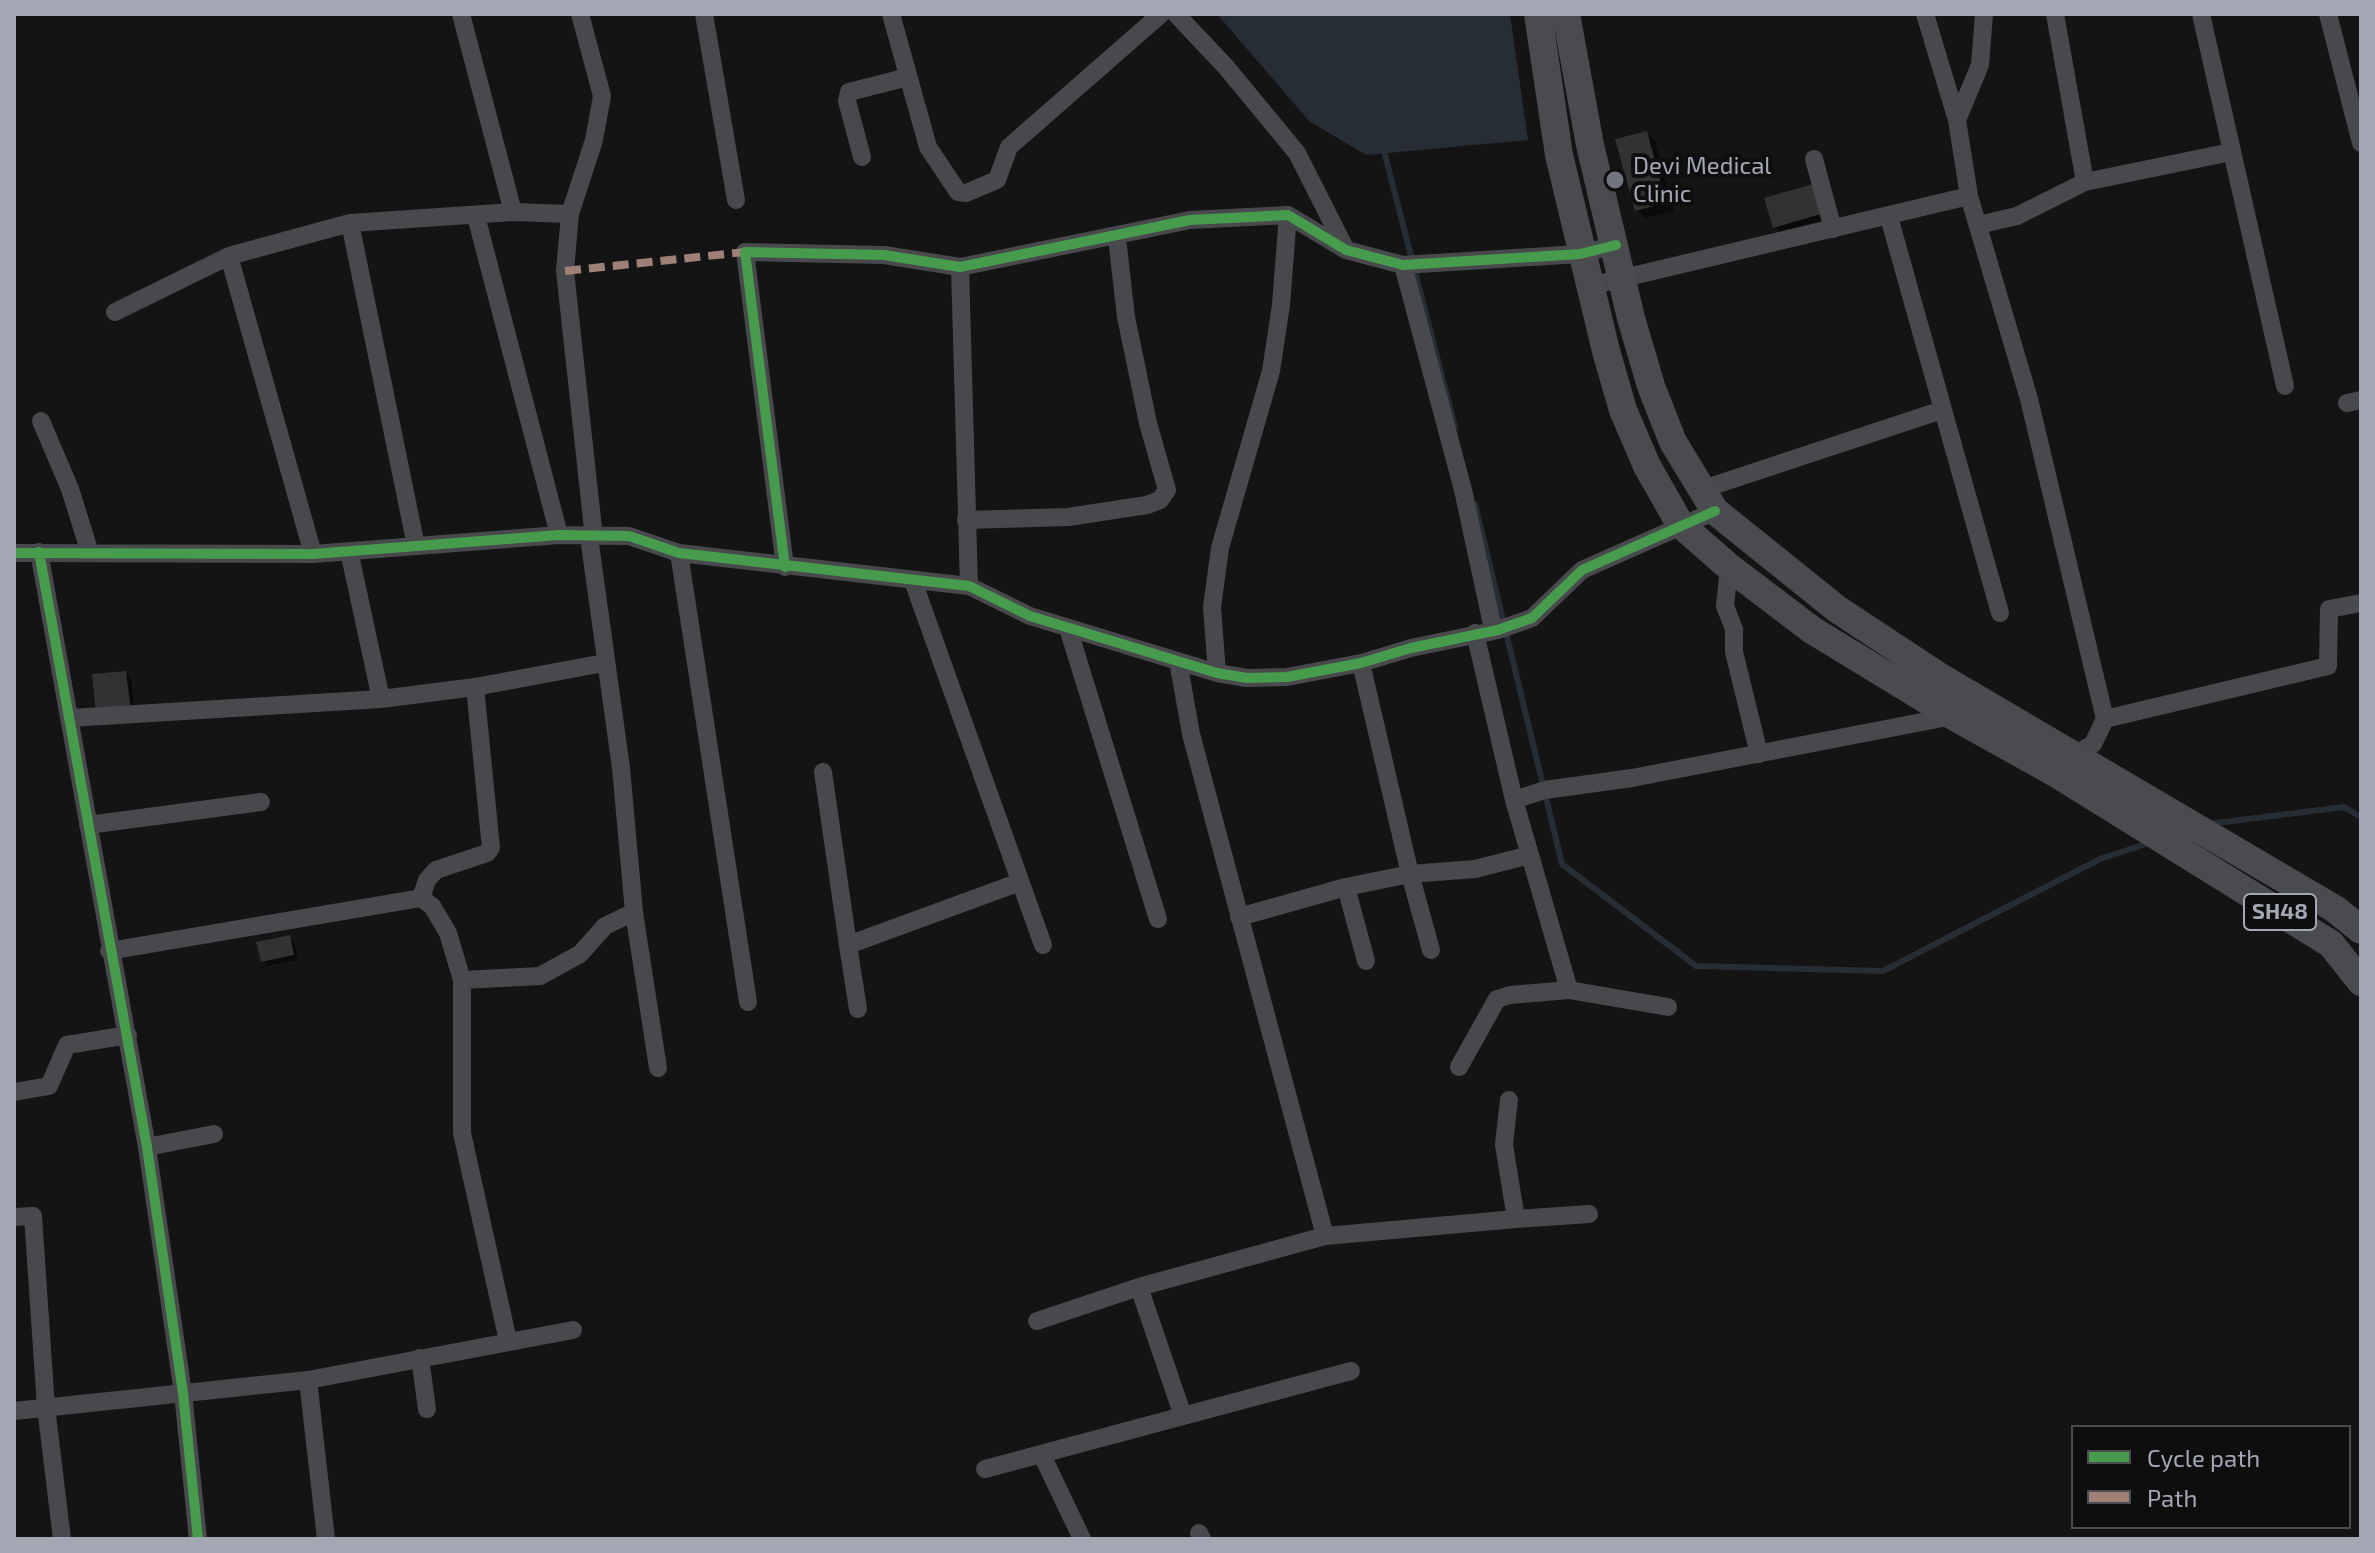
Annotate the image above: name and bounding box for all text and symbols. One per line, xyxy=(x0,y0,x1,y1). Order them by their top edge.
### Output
place label: Devi Medical Clinic xyxy=(1633,152,1771,208)
marker: Devi Medical Clinic xyxy=(1604,169,1626,191)
road number: SH48 xyxy=(2244,894,2316,930)
legend xyxy=(2071,1425,2351,1529)
text: Cycle path xyxy=(2147,1443,2260,1472)
text: Path xyxy=(2147,1483,2197,1512)

